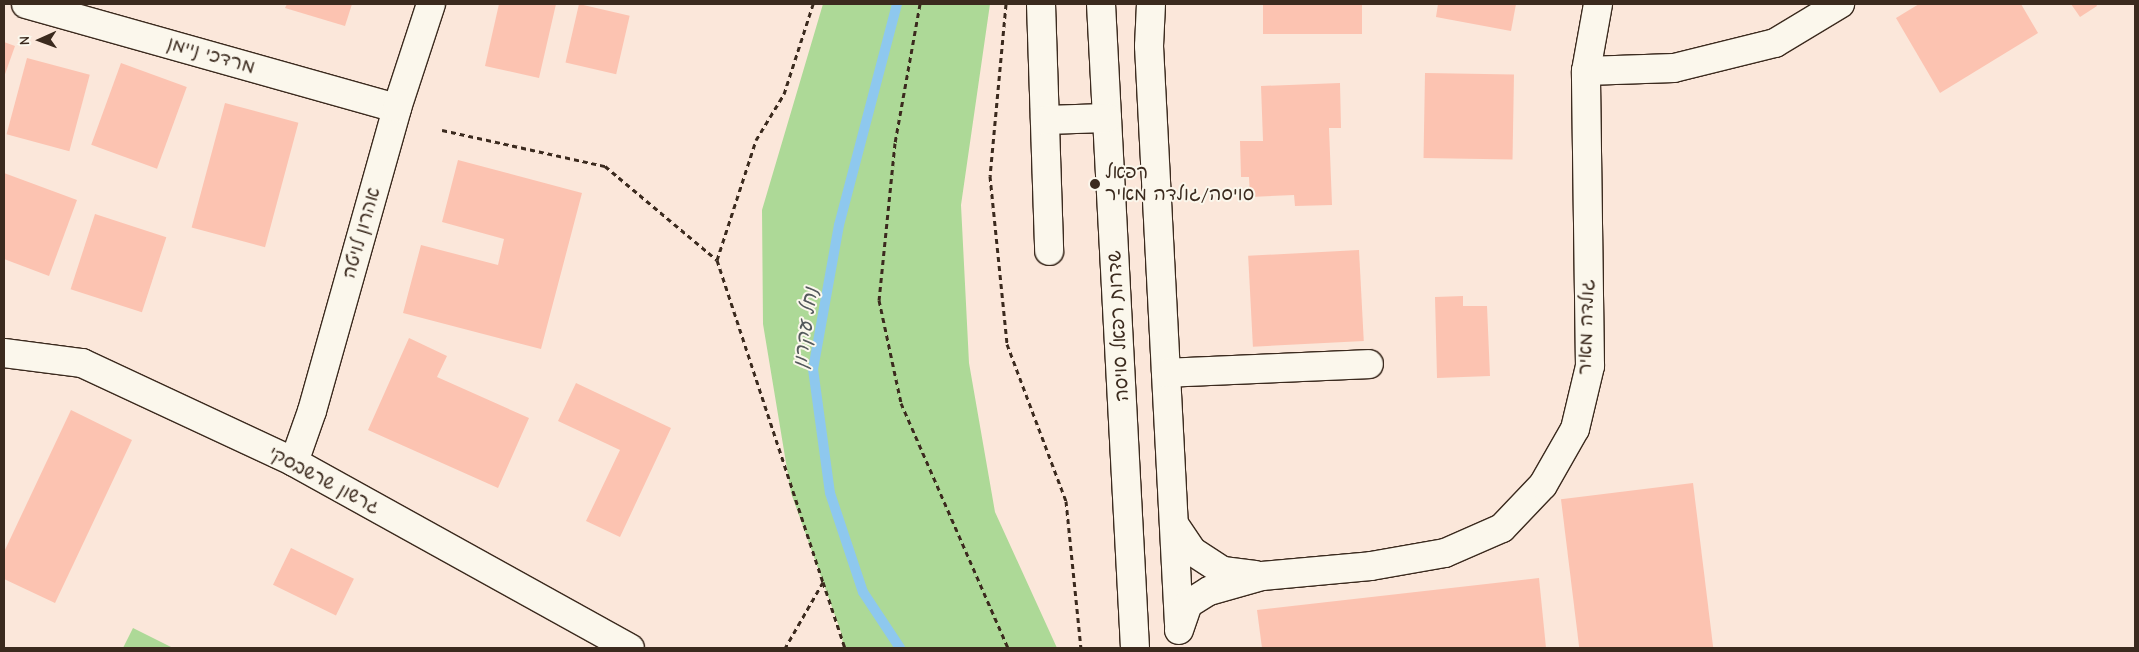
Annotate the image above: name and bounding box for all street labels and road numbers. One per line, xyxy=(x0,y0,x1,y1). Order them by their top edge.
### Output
street label: מרדכי ניימן xyxy=(164,33,258,79)
street label: אהרון לויטה xyxy=(338,185,386,281)
street label: שדרות רפאל סויסה xyxy=(1104,250,1134,402)
street label: גולדה מאיר xyxy=(1574,279,1600,375)
street label: גרשון שרשבסקי xyxy=(264,442,384,520)

